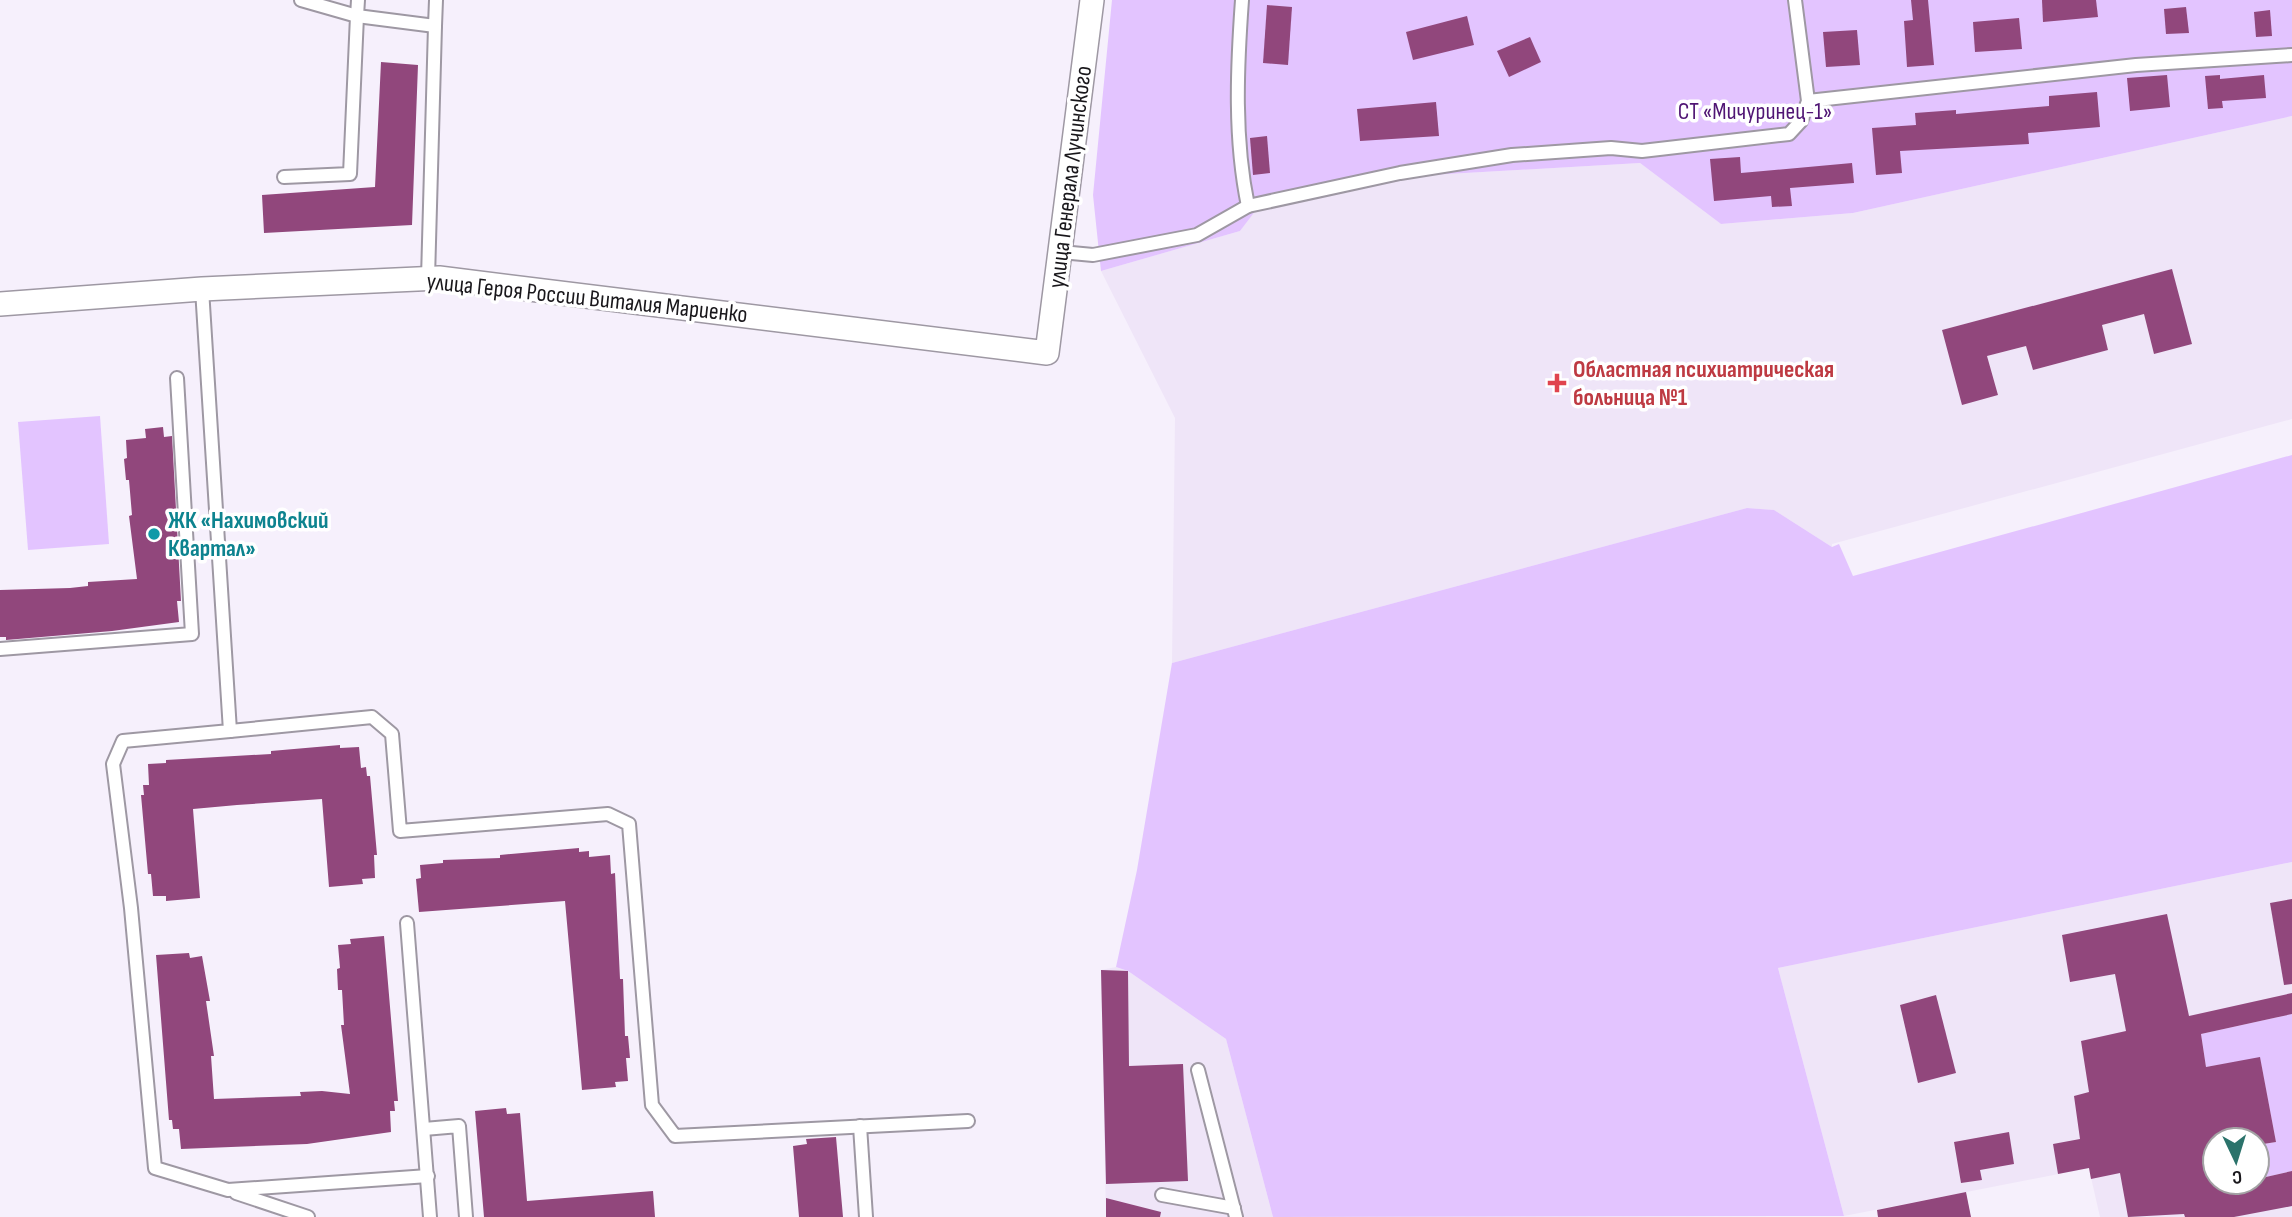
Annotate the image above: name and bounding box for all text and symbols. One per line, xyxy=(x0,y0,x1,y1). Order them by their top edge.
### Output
street label: улица Генерала Лучинского xyxy=(1042,64,1098,290)
park label: СТ «Мичуринец-1» xyxy=(1678,97,1832,126)
street label: улица Героя России Виталия Мариенко xyxy=(425,267,749,329)
place label: Областная психиатрическая больница №1 xyxy=(1573,355,1834,412)
marker: Областная психиатрическая больница №1 xyxy=(1547,373,1567,393)
place label: ЖК «Нахимовский Квартал» xyxy=(168,506,329,563)
marker: ЖК «Нахимовский Квартал» xyxy=(146,526,162,542)
north arrow xyxy=(2201,1126,2271,1196)
text: С xyxy=(2231,1165,2243,1188)

